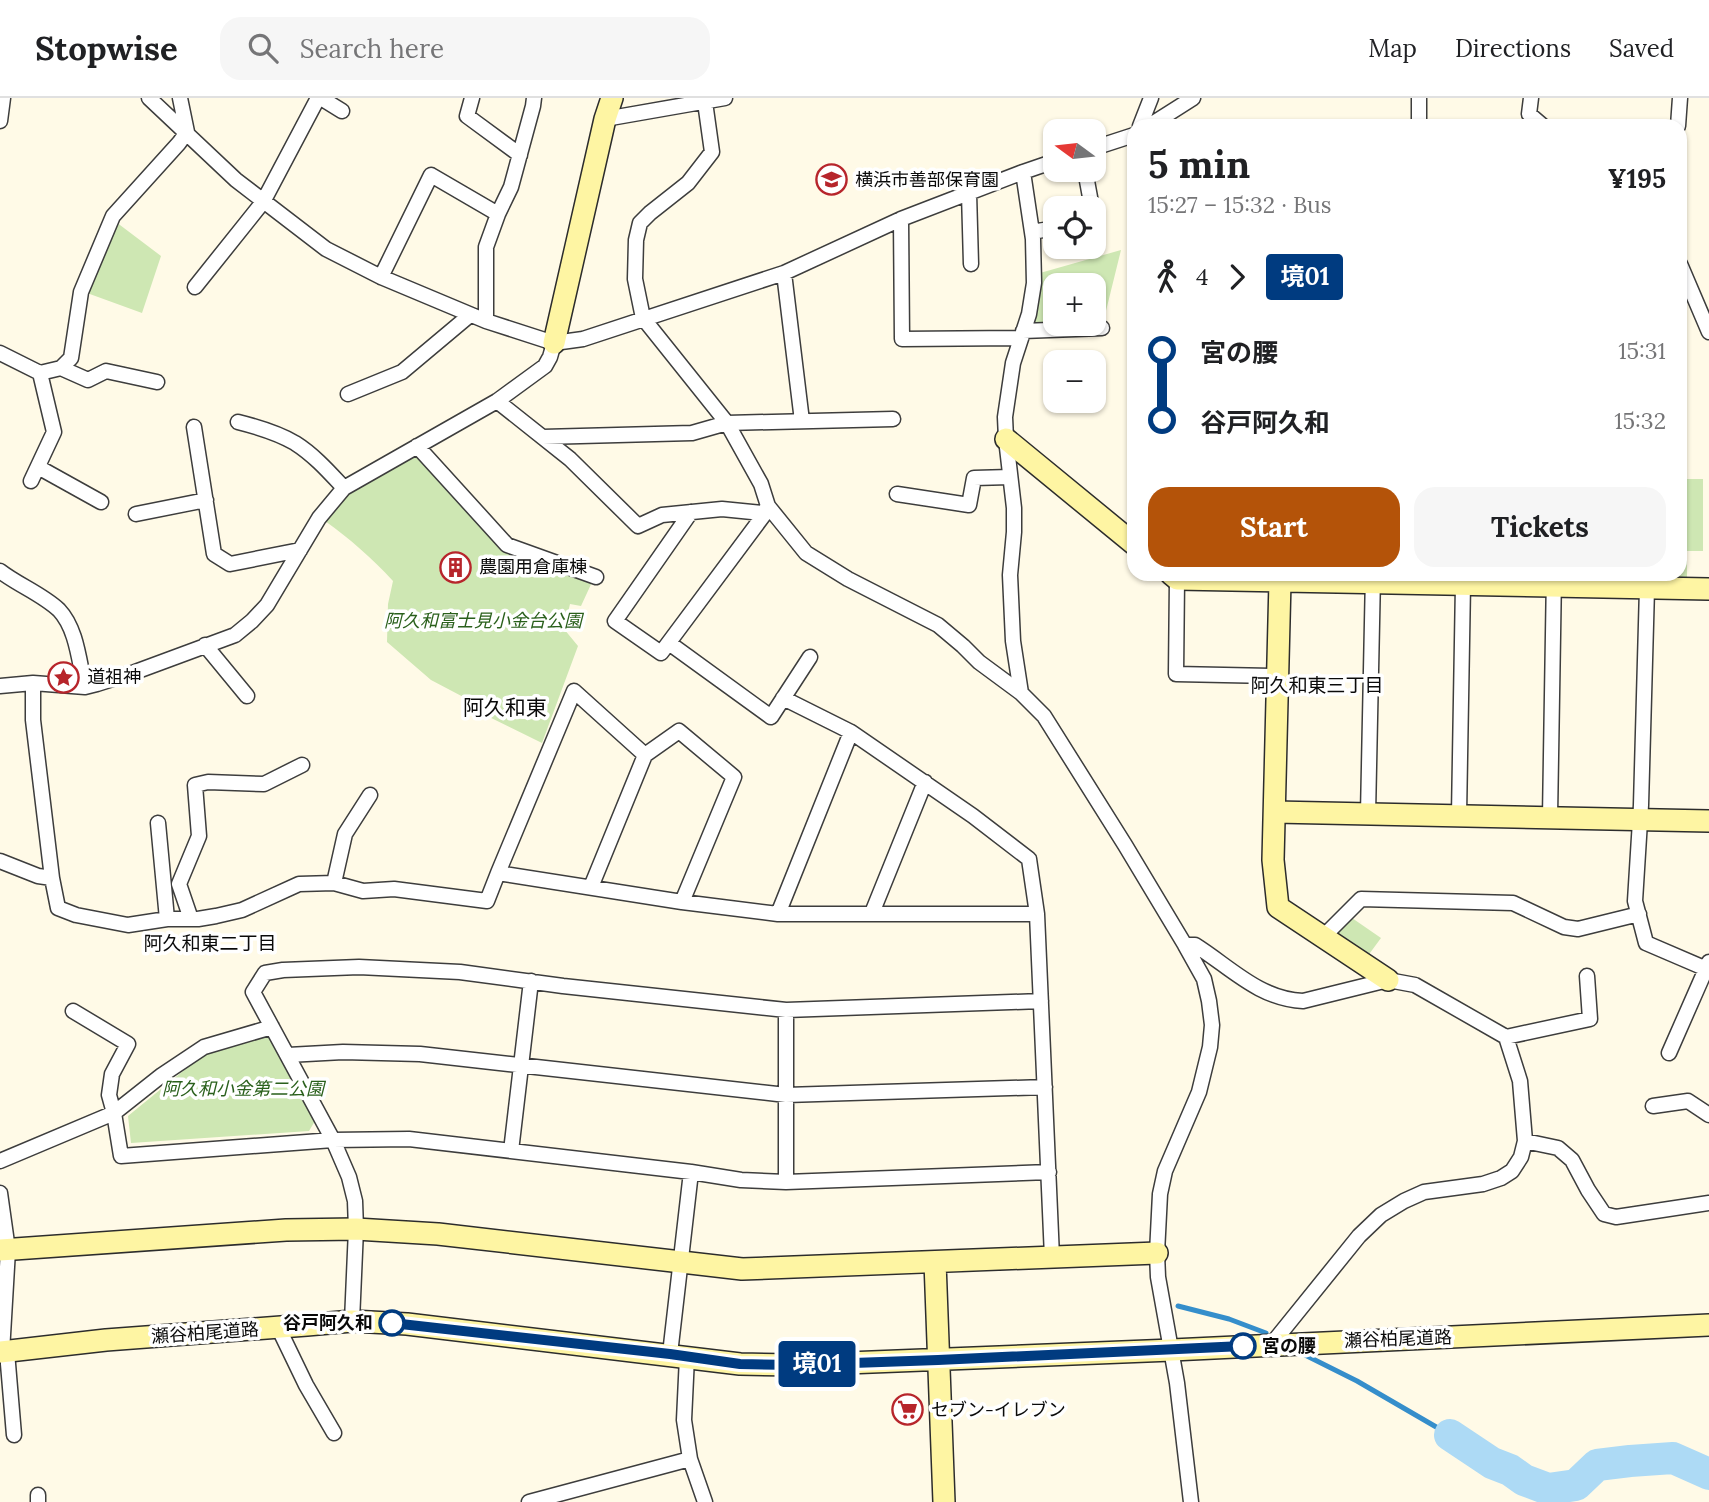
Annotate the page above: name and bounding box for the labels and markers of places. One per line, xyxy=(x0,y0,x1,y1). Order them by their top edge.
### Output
school or university icon: 横浜市善部保育園 xyxy=(815,163,849,197)
place label: 横浜市善部保育園 xyxy=(855,168,999,191)
building icon: 農園用倉庫棟 xyxy=(439,550,473,584)
place label: 農園用倉庫棟 xyxy=(479,555,587,578)
place icon: 道祖神 xyxy=(47,660,81,694)
place label: 道祖神 xyxy=(87,665,141,688)
marker: 谷戸阿久和 xyxy=(379,1310,405,1336)
place label: 谷戸阿久和 xyxy=(283,1311,373,1334)
marker: 宮の腰 xyxy=(1230,1333,1256,1359)
place label: 宮の腰 xyxy=(1262,1334,1316,1357)
supermarket icon: セブン-イレブン xyxy=(891,1393,925,1427)
place label: セブン-イレブン xyxy=(931,1398,1066,1421)

